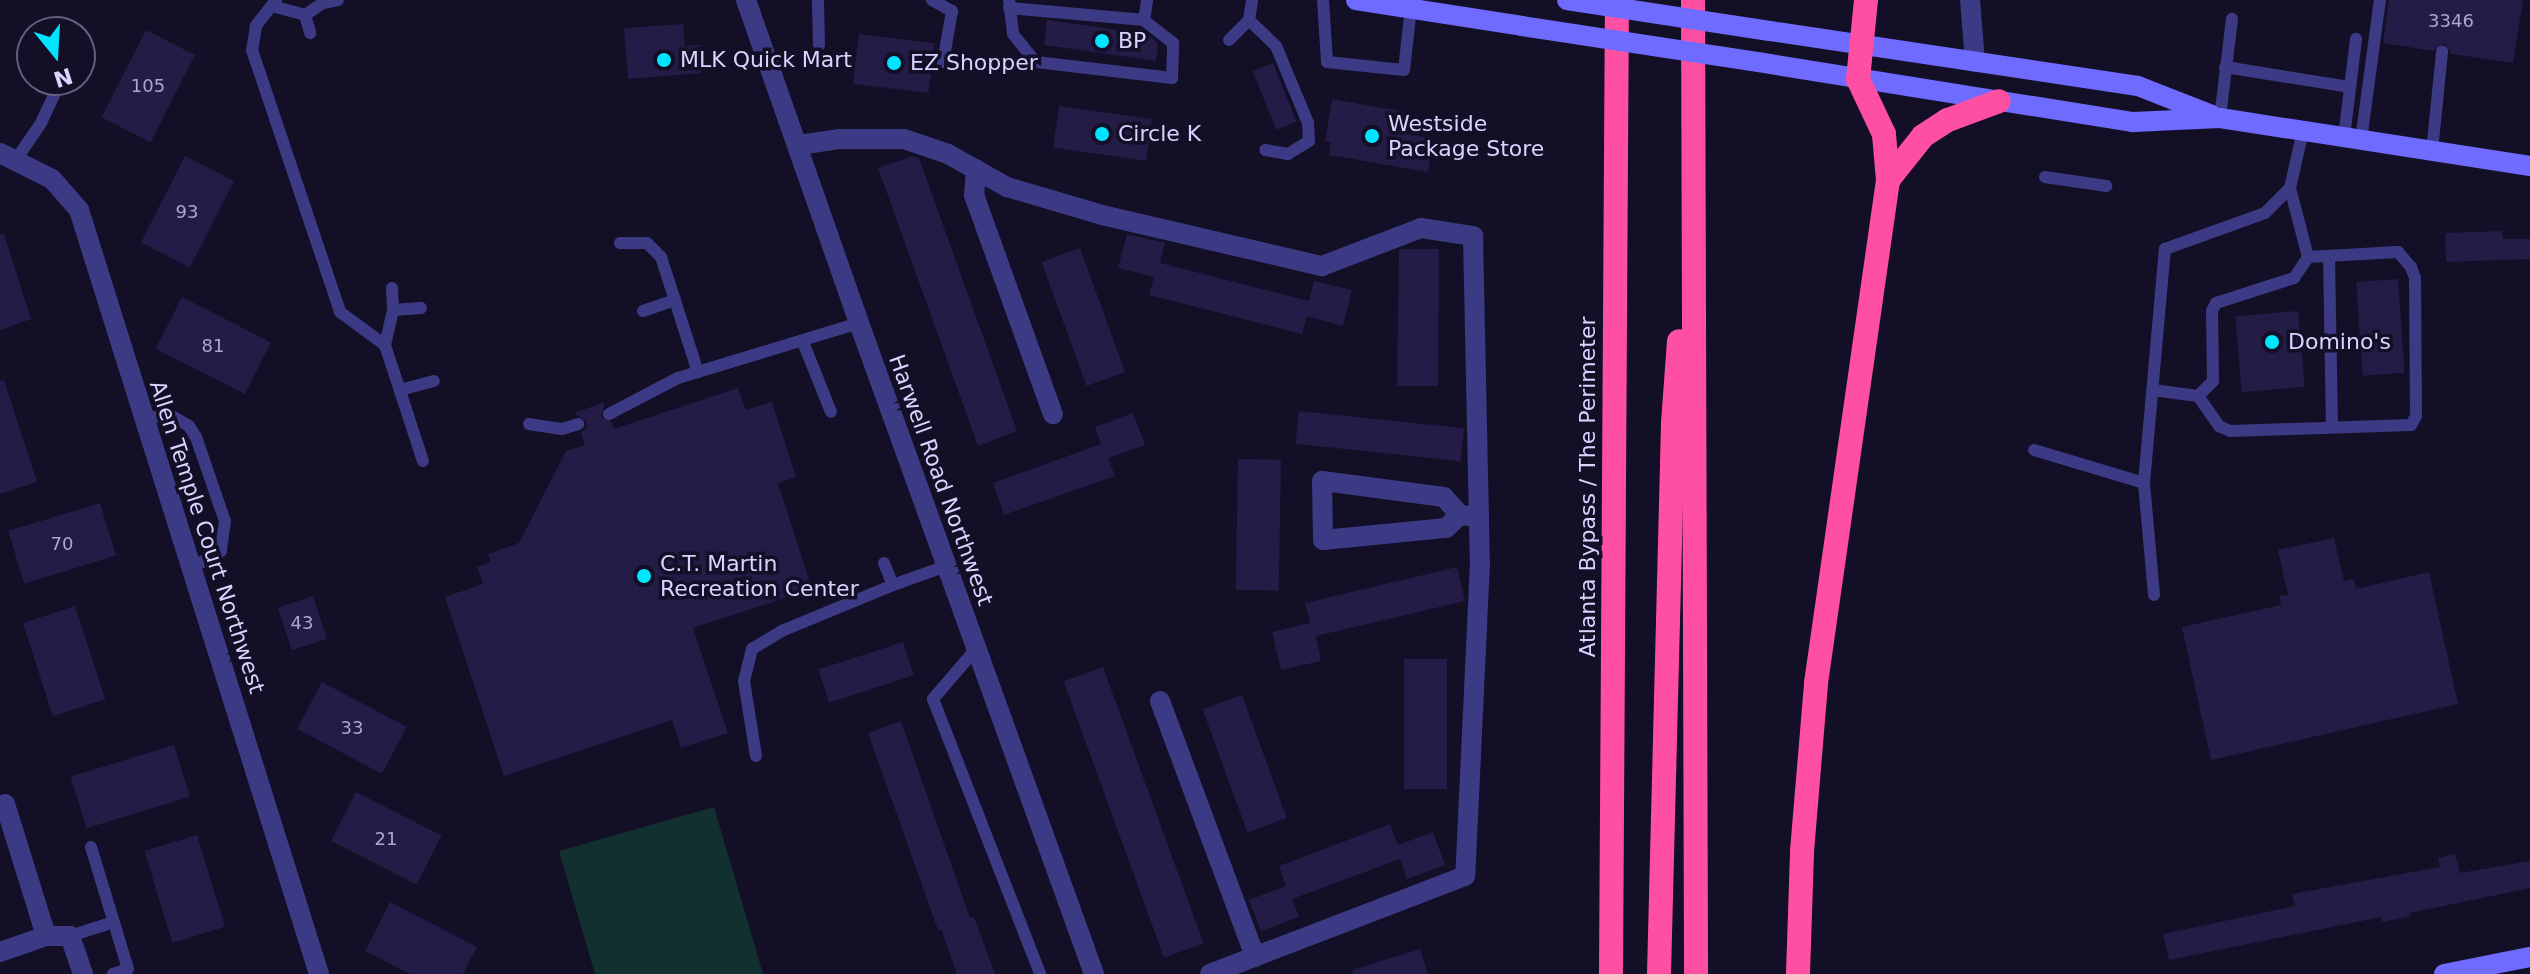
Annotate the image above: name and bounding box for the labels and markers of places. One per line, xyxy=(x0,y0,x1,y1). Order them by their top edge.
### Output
place label: BP xyxy=(1118,28,1146,54)
marker: BP xyxy=(1093,32,1111,50)
place label: MLK Quick Mart xyxy=(680,47,852,73)
place label: EZ Shopper xyxy=(910,50,1038,76)
marker: MLK Quick Mart xyxy=(655,51,673,69)
marker: EZ Shopper xyxy=(885,54,903,72)
place label: Westside Package Store xyxy=(1388,110,1544,162)
place label: Circle K xyxy=(1118,121,1201,147)
marker: Circle K xyxy=(1093,125,1111,143)
marker: Westside Package Store xyxy=(1363,127,1381,145)
place label: Domino's xyxy=(2288,329,2391,355)
marker: Domino's xyxy=(2263,333,2281,351)
place label: C.T. Martin Recreation Center xyxy=(660,550,859,602)
marker: C.T. Martin Recreation Center xyxy=(635,567,653,585)

